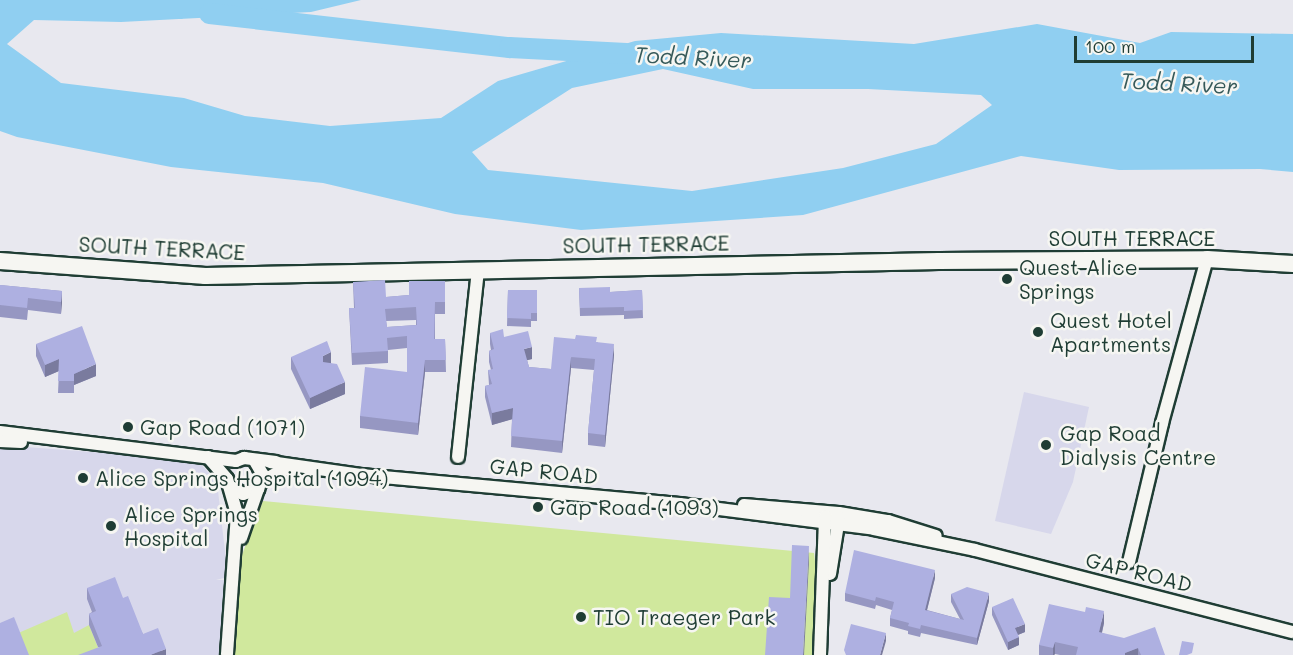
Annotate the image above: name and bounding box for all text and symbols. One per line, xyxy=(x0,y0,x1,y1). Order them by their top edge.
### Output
scale bar xyxy=(1077,24,1257,62)
text: 100 m xyxy=(1085,34,1135,58)
water label: Todd River xyxy=(634,41,752,73)
water label: Todd River xyxy=(1120,67,1238,99)
street label: SOUTH TERRACE xyxy=(1049,225,1215,251)
street label: SOUTH TERRACE xyxy=(562,230,730,258)
street label: SOUTH TERRACE xyxy=(78,231,246,265)
place label: Quest Alice Springs xyxy=(1019,254,1138,304)
marker: Quest Alice Springs xyxy=(1000,272,1014,286)
place label: Quest Hotel Apartments xyxy=(1050,307,1172,357)
marker: Quest Hotel Apartments xyxy=(1031,325,1045,339)
place label: Gap Road (1071) xyxy=(140,414,305,440)
marker: Gap Road (1071) xyxy=(121,420,135,434)
place label: Gap Road Dialysis Centre xyxy=(1060,420,1216,470)
marker: Gap Road Dialysis Centre xyxy=(1037,436,1055,454)
street label: GAP ROAD xyxy=(489,453,599,489)
place label: Alice Springs Hospital (1094) xyxy=(95,465,388,491)
marker: Alice Springs Hospital (1094) xyxy=(76,471,90,485)
place label: Gap Road (1093) xyxy=(550,494,719,520)
marker: Gap Road (1093) xyxy=(531,500,545,514)
place label: Alice Springs Hospital xyxy=(124,501,258,551)
marker: Alice Springs Hospital xyxy=(102,517,120,535)
street label: GAP ROAD xyxy=(1083,547,1195,597)
place label: TIO Traeger Park xyxy=(593,604,776,630)
marker: TIO Traeger Park xyxy=(574,610,588,624)

